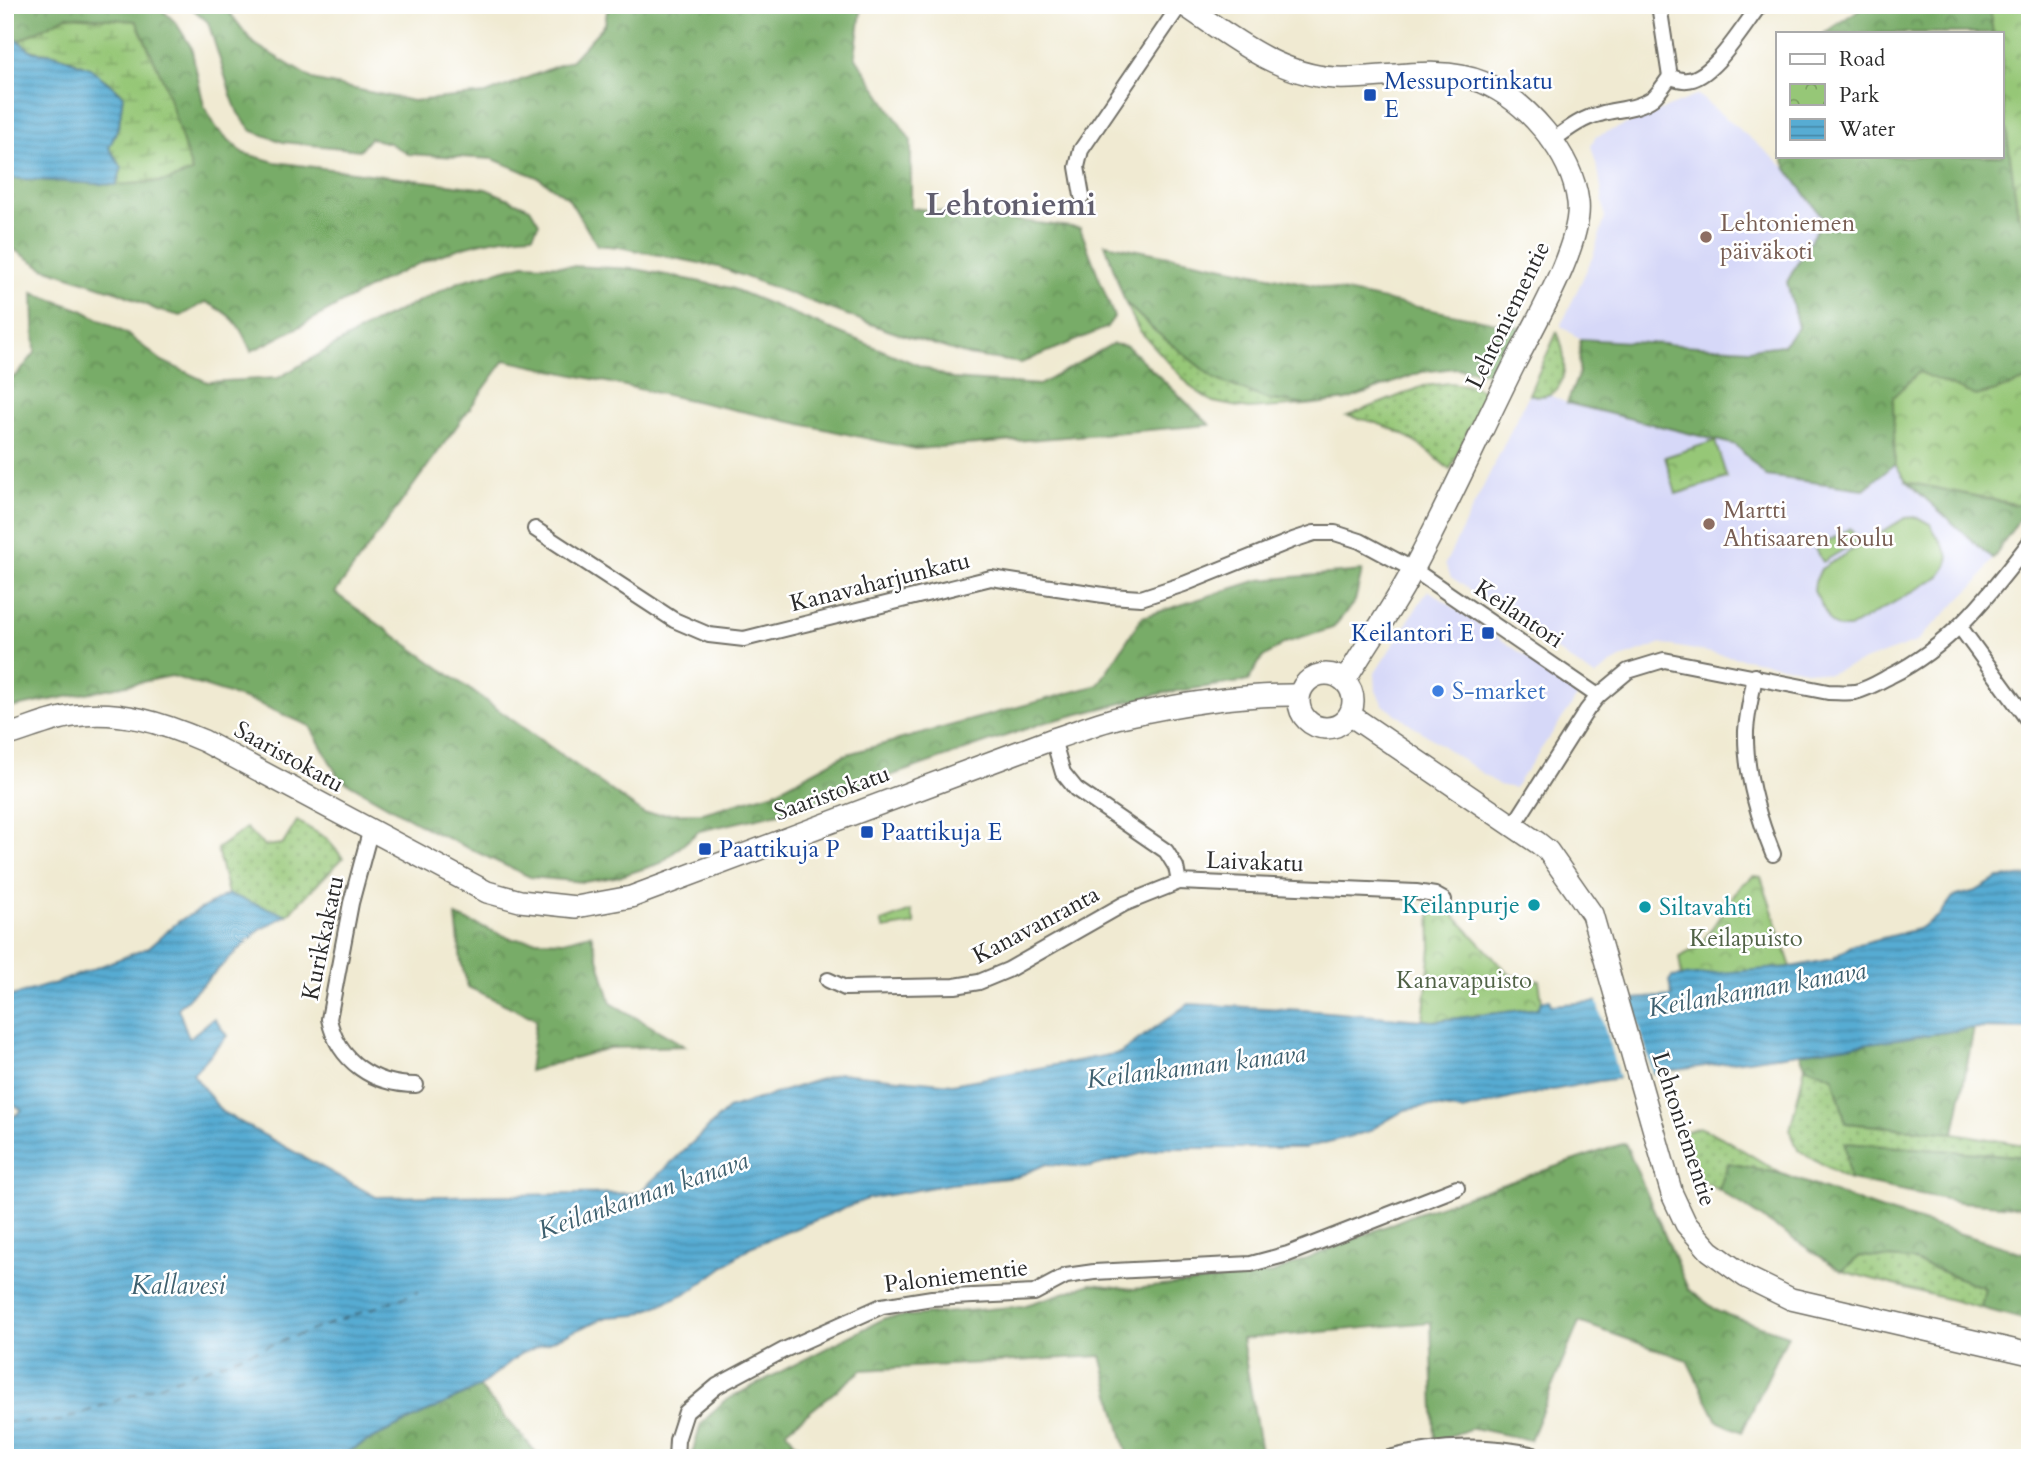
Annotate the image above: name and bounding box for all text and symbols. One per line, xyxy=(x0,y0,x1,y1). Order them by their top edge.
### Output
legend xyxy=(1776,32,2004,158)
text: Road xyxy=(1839,45,1885,74)
place label: Messuportinkatu E xyxy=(1384,65,1553,126)
text: Park xyxy=(1839,81,1880,110)
marker: Messuportinkatu E xyxy=(1362,87,1378,103)
text: Water xyxy=(1838,115,1895,144)
district label: Lehtoniemi xyxy=(926,183,1096,227)
place label: Lehtoniemen päiväkoti xyxy=(1720,207,1856,268)
marker: Lehtoniemen päiväkoti xyxy=(1698,229,1714,245)
street label: Lehtoniementie xyxy=(1458,236,1558,394)
place label: Martti Ahtisaaren koulu xyxy=(1723,494,1894,555)
marker: Martti Ahtisaaren koulu xyxy=(1701,516,1717,532)
street label: Kanavaharjunkatu xyxy=(786,544,974,620)
street label: Keilantori xyxy=(1468,572,1571,656)
place label: Keilantori E xyxy=(1351,617,1474,650)
marker: Keilantori E xyxy=(1480,625,1496,641)
place label: S-market xyxy=(1452,675,1546,708)
marker: S-market xyxy=(1430,683,1446,699)
street label: Saaristokatu xyxy=(228,713,350,801)
street label: Saaristokatu xyxy=(770,757,894,829)
place label: Paattikuja E xyxy=(881,816,1002,849)
marker: Paattikuja E xyxy=(859,824,875,840)
place label: Paattikuja P xyxy=(719,833,840,866)
marker: Paattikuja P xyxy=(697,841,713,857)
street label: Laivakatu xyxy=(1205,844,1305,880)
street label: Kurikkakatu xyxy=(294,873,352,1003)
street label: Kanavanranta xyxy=(967,877,1106,972)
place label: Keilanpurje xyxy=(1402,889,1520,922)
place label: Siltavahti xyxy=(1659,891,1752,924)
marker: Keilanpurje xyxy=(1526,897,1542,913)
marker: Siltavahti xyxy=(1637,899,1653,915)
park label: Keilapuisto xyxy=(1689,922,1803,955)
water label: Keilankannan kanava xyxy=(1645,953,1869,1025)
park label: Kanavapuisto xyxy=(1396,964,1532,997)
water label: Keilankannan kanava xyxy=(1084,1035,1308,1097)
street label: Lehtoniementie xyxy=(1644,1048,1724,1210)
water label: Keilankannan kanava xyxy=(533,1142,753,1247)
street label: Paloniementie xyxy=(882,1251,1030,1301)
water label: Kallavesi xyxy=(131,1268,226,1303)

